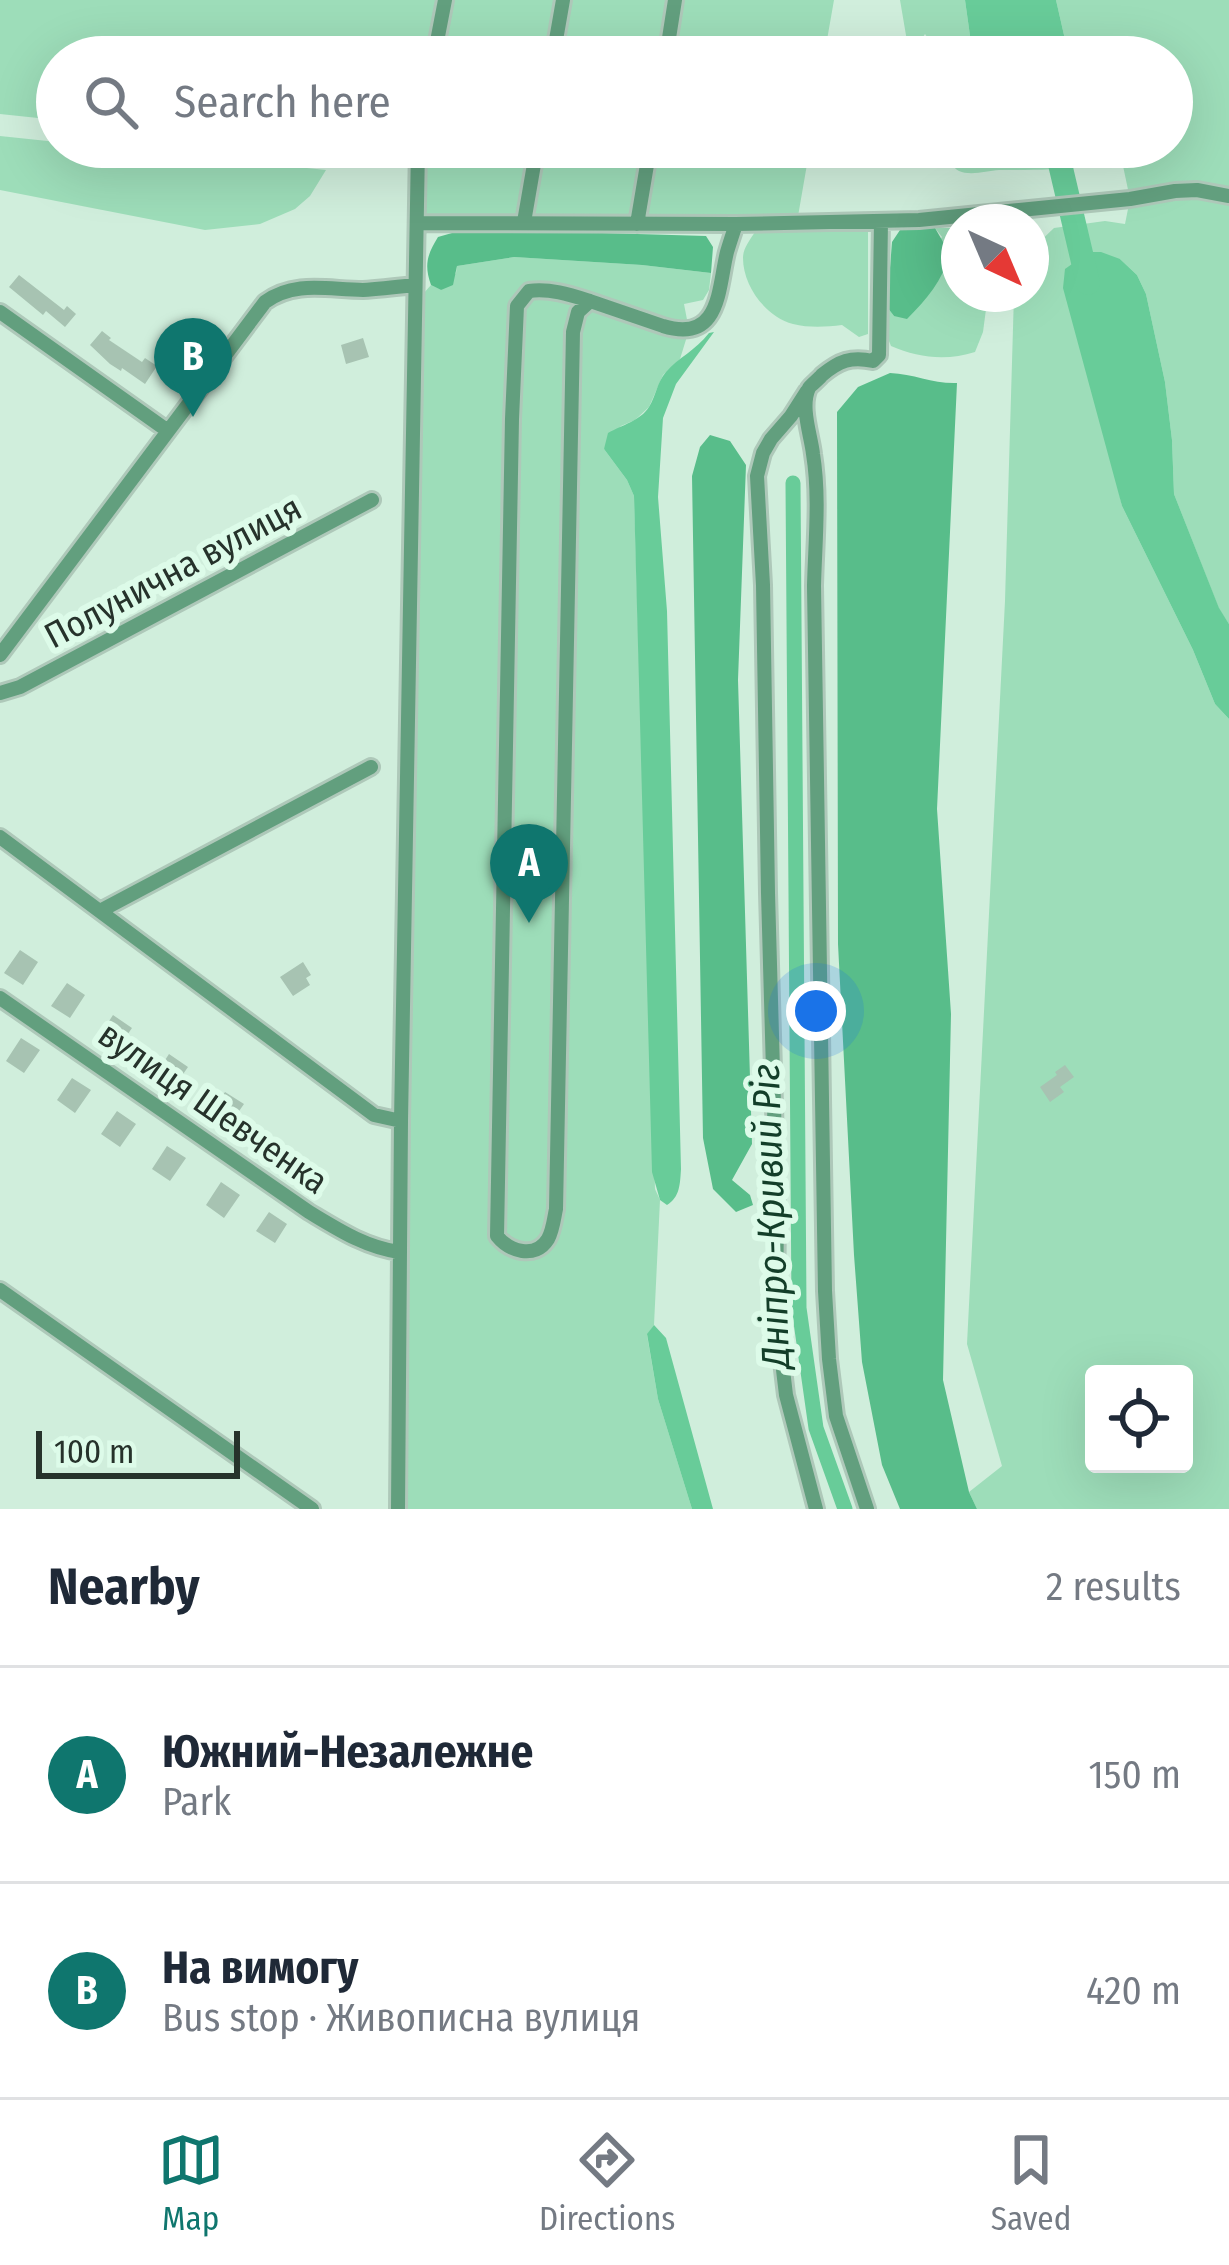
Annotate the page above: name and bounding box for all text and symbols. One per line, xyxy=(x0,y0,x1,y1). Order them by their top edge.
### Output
search box xyxy=(36,36,1193,168)
icon: search xyxy=(78,69,144,135)
text: Search here xyxy=(174,75,391,129)
north arrow xyxy=(941,204,1049,312)
pin: B xyxy=(154,318,232,417)
street label: Полунична вулиця xyxy=(37,486,309,658)
pin: A xyxy=(490,824,568,923)
your location xyxy=(786,981,846,1041)
street label: вулиця Шевченка xyxy=(90,1013,336,1203)
water label: Дніпро-Кривий Ріг xyxy=(743,1063,799,1372)
map controls xyxy=(1085,1365,1193,1473)
button: locate xyxy=(1085,1365,1193,1473)
scale bar xyxy=(36,1425,240,1478)
text: 100 m xyxy=(54,1432,134,1472)
text: Nearby xyxy=(48,1556,200,1618)
text: 2 results xyxy=(1046,1564,1181,1610)
text: Южний-Незалежне xyxy=(162,1725,533,1779)
text: A xyxy=(76,1752,98,1798)
text: 150 m xyxy=(1088,1752,1181,1798)
text: Park xyxy=(162,1779,231,1825)
text: На вимогу xyxy=(162,1941,358,1995)
text: B xyxy=(76,1968,98,2014)
text: 420 m xyxy=(1086,1968,1181,2014)
text: Bus stop · Живописна вулиця xyxy=(162,1995,640,2041)
tab: Map xyxy=(158,2127,224,2239)
tab: Directions xyxy=(539,2127,675,2239)
tab: Saved xyxy=(991,2127,1071,2239)

